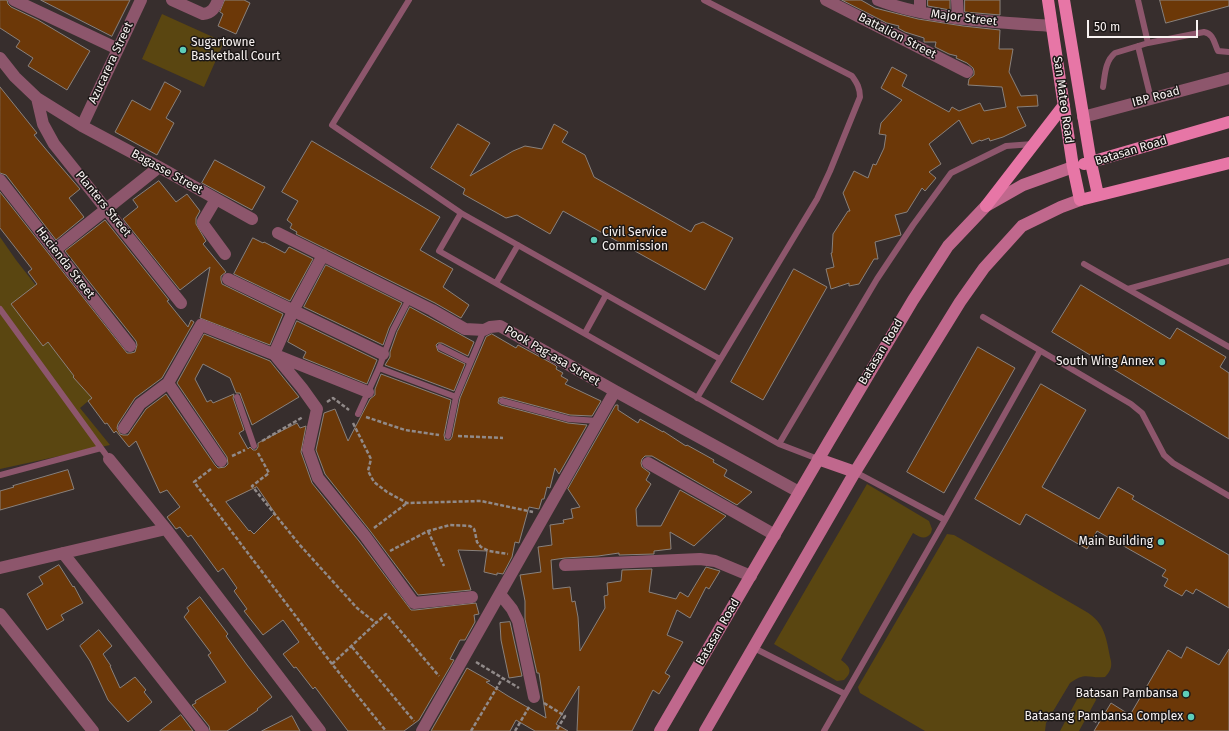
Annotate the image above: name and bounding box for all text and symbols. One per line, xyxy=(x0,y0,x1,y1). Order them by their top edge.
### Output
street label: Major Street xyxy=(930,7,998,29)
street label: Battalion Street xyxy=(856,10,938,62)
scale bar xyxy=(1089,12,1200,38)
street label: Azucarera Street xyxy=(86,20,136,106)
text: 50 m xyxy=(1094,20,1120,34)
place label: Sugartowne Basketball Court xyxy=(191,36,280,64)
marker: Sugartowne Basketball Court xyxy=(178,45,188,55)
street label: San Mateo Road xyxy=(1050,56,1076,144)
street label: IBP Road xyxy=(1131,84,1181,110)
street label: Batasan Road xyxy=(1093,133,1169,169)
street label: Bagasse Street xyxy=(129,146,205,198)
street label: Planters Street xyxy=(72,168,134,240)
street label: Hacienda Street xyxy=(33,224,97,302)
place label: Civil Service Commission xyxy=(602,226,668,254)
marker: Civil Service Commission xyxy=(589,235,599,245)
street label: Batasan Road xyxy=(856,316,906,388)
street label: Pook Pag-asa Street xyxy=(502,323,602,389)
place label: South Wing Annex xyxy=(1056,355,1154,369)
marker: South Wing Annex xyxy=(1157,357,1167,367)
place label: Main Building xyxy=(1079,535,1153,549)
marker: Main Building xyxy=(1156,537,1166,547)
street label: Batasan Road xyxy=(693,596,743,668)
place label: Batasan Pambansa xyxy=(1076,687,1178,701)
marker: Batasan Pambansa xyxy=(1181,689,1191,699)
place label: Batasang Pambansa Complex xyxy=(1025,710,1183,724)
marker: Batasang Pambansa Complex xyxy=(1186,712,1196,722)

